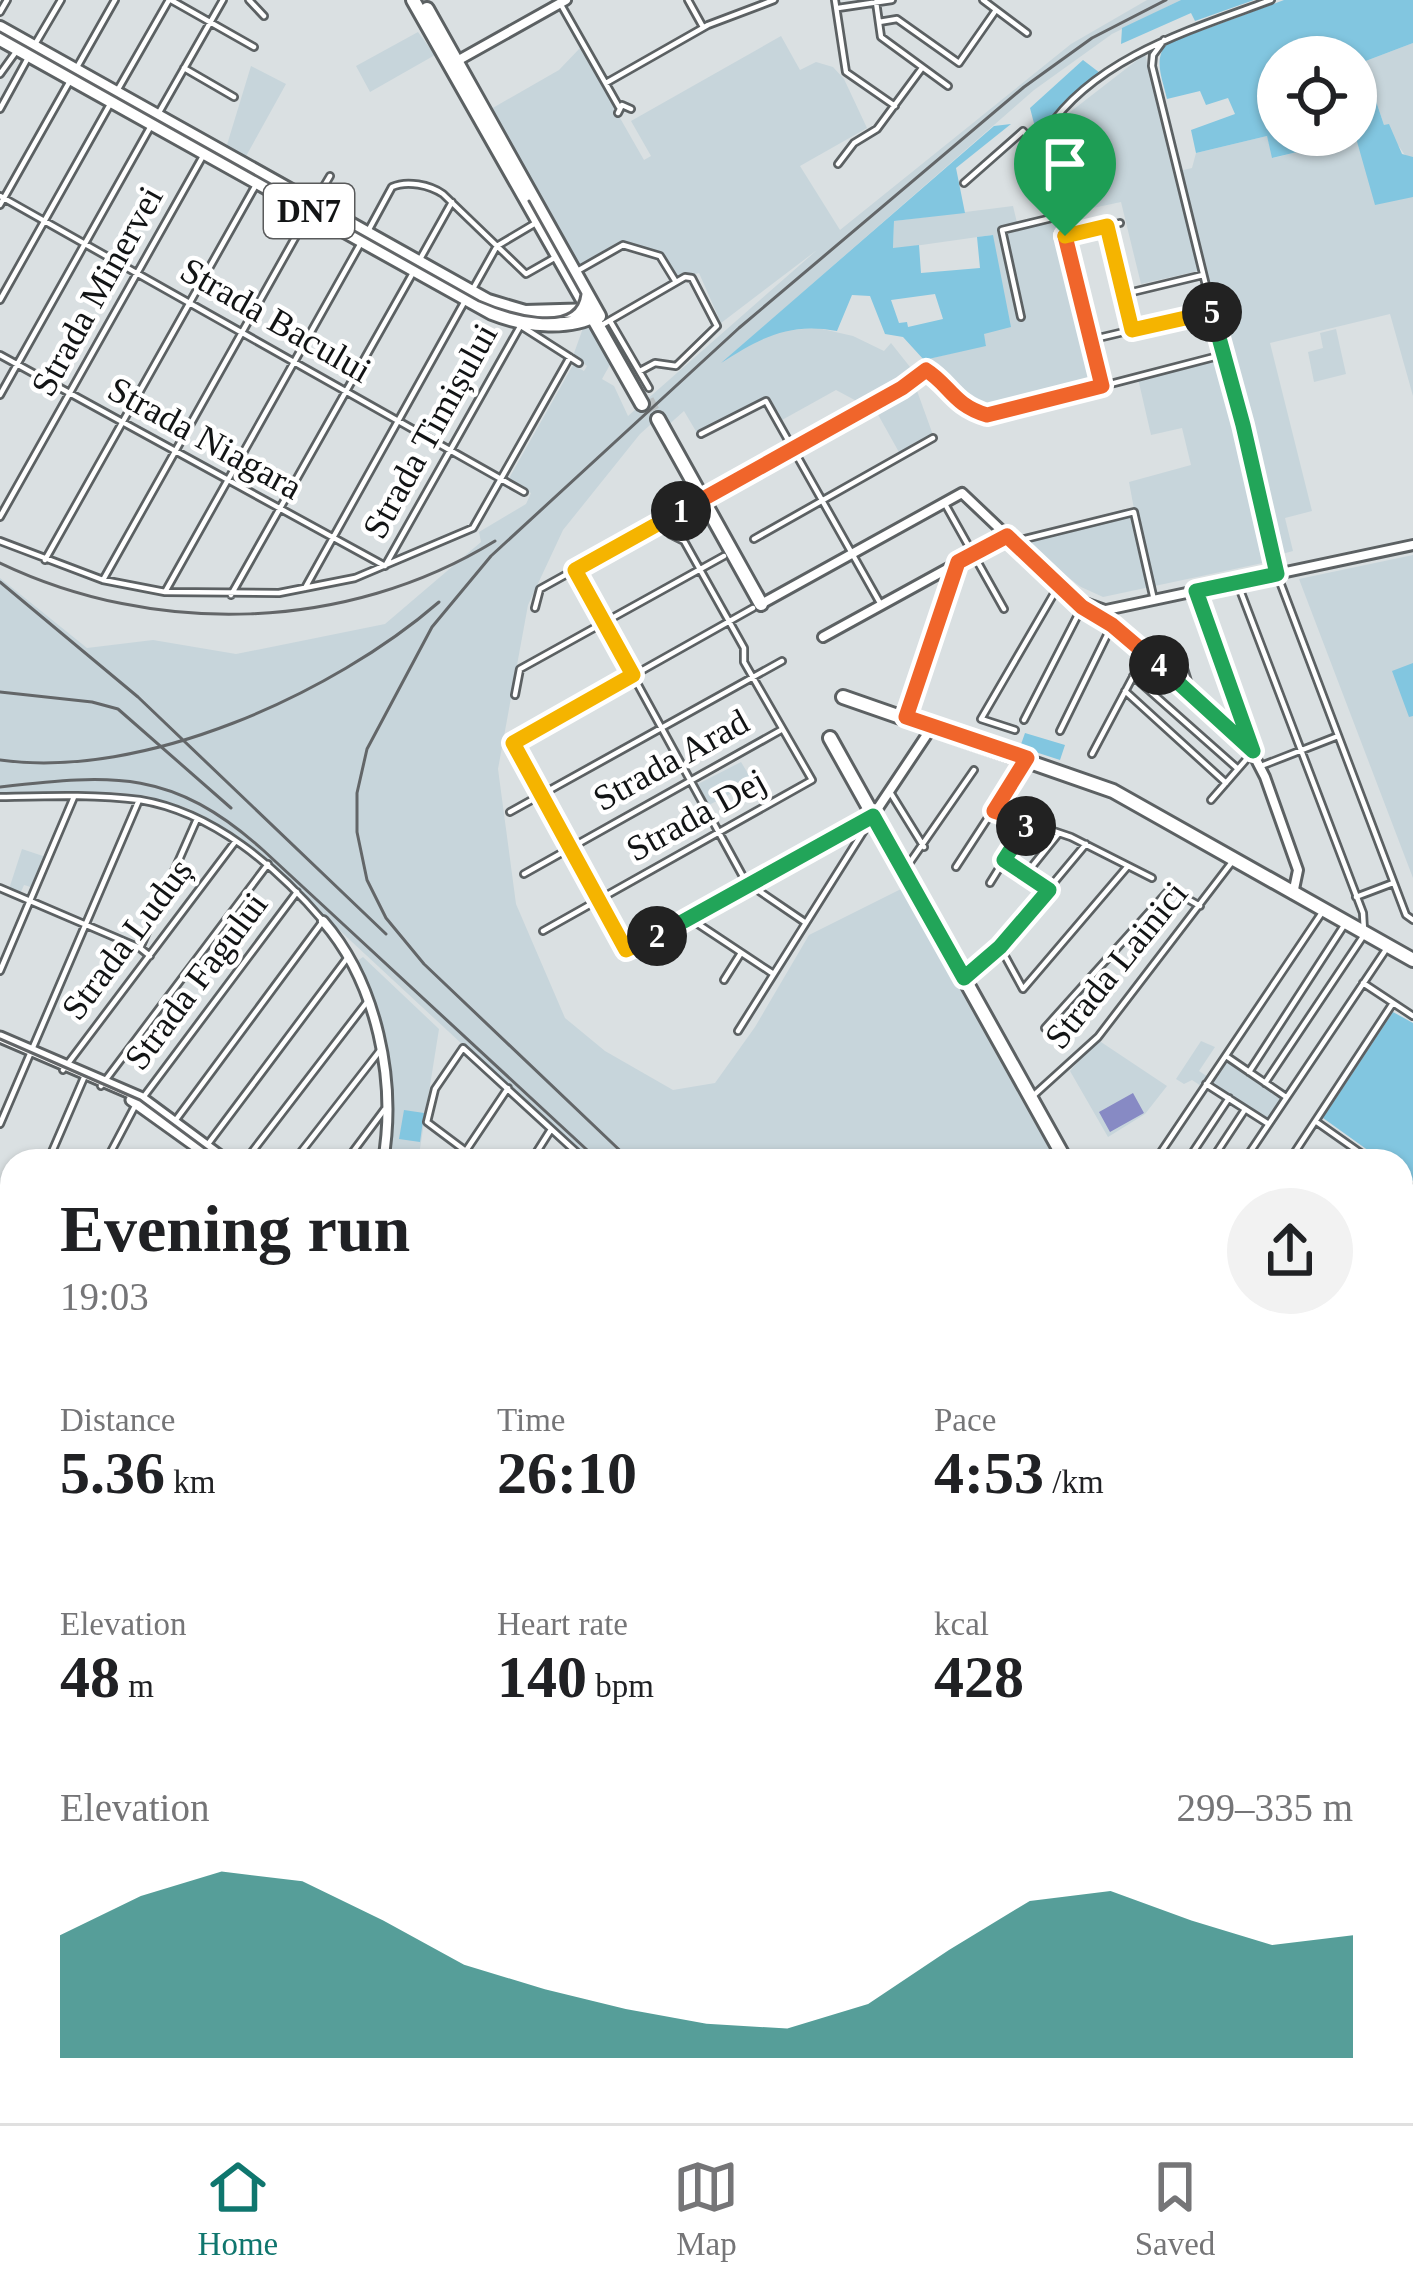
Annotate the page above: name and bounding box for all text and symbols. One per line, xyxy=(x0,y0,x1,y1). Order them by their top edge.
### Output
map controls xyxy=(1257,36,1377,156)
button: locate xyxy=(1257,36,1377,156)
pin xyxy=(1014,113,1116,236)
icon: arrive xyxy=(1032,131,1098,197)
street label: Strada Minervei xyxy=(23,179,171,403)
road number: DN7 xyxy=(264,184,354,238)
street label: Strada Bacului xyxy=(174,249,378,391)
pin: 5 xyxy=(1182,282,1242,342)
text: 5 xyxy=(1204,294,1220,330)
street label: Strada Timișului xyxy=(355,317,505,545)
street label: Strada Niagara xyxy=(101,368,309,508)
pin: 1 xyxy=(651,481,711,541)
text: 1 xyxy=(673,493,689,529)
pin: 4 xyxy=(1129,635,1189,695)
text: 4 xyxy=(1151,647,1167,683)
street label: Strada Arad xyxy=(587,701,755,819)
street label: Strada Dej xyxy=(619,760,773,870)
pin: 3 xyxy=(996,796,1056,856)
text: 3 xyxy=(1018,808,1034,844)
street label: Strada Luduș xyxy=(54,851,200,1027)
street label: Strada Lainici xyxy=(1037,874,1195,1056)
street label: Strada Fagului xyxy=(117,885,275,1077)
pin: 2 xyxy=(627,906,687,966)
text: 2 xyxy=(649,918,665,954)
button: share xyxy=(1227,1188,1353,1314)
text: Evening run xyxy=(60,1192,410,1265)
text: 19:03 xyxy=(60,1275,149,1318)
text: Distance xyxy=(60,1402,175,1438)
text: Time xyxy=(497,1402,565,1438)
text: Pace xyxy=(934,1402,996,1438)
text: 5.36 xyxy=(60,1440,165,1506)
text: 26:10 xyxy=(497,1440,637,1506)
text: 4:53 xyxy=(934,1440,1044,1506)
text: km xyxy=(165,1464,215,1500)
text: /km xyxy=(1044,1464,1104,1500)
text: Elevation xyxy=(60,1606,186,1642)
text: Heart rate xyxy=(497,1606,628,1642)
text: kcal xyxy=(934,1606,989,1642)
text: 48 xyxy=(60,1644,120,1710)
text: 140 xyxy=(497,1644,587,1710)
text: 428 xyxy=(934,1644,1024,1710)
text: m xyxy=(120,1668,154,1704)
text: bpm xyxy=(587,1668,654,1704)
text: Elevation xyxy=(60,1786,209,1829)
text: 299–335 m xyxy=(1176,1786,1353,1829)
tab: Home xyxy=(198,2154,278,2263)
tab: Map xyxy=(673,2154,739,2263)
tab: Saved xyxy=(1135,2154,1215,2263)

